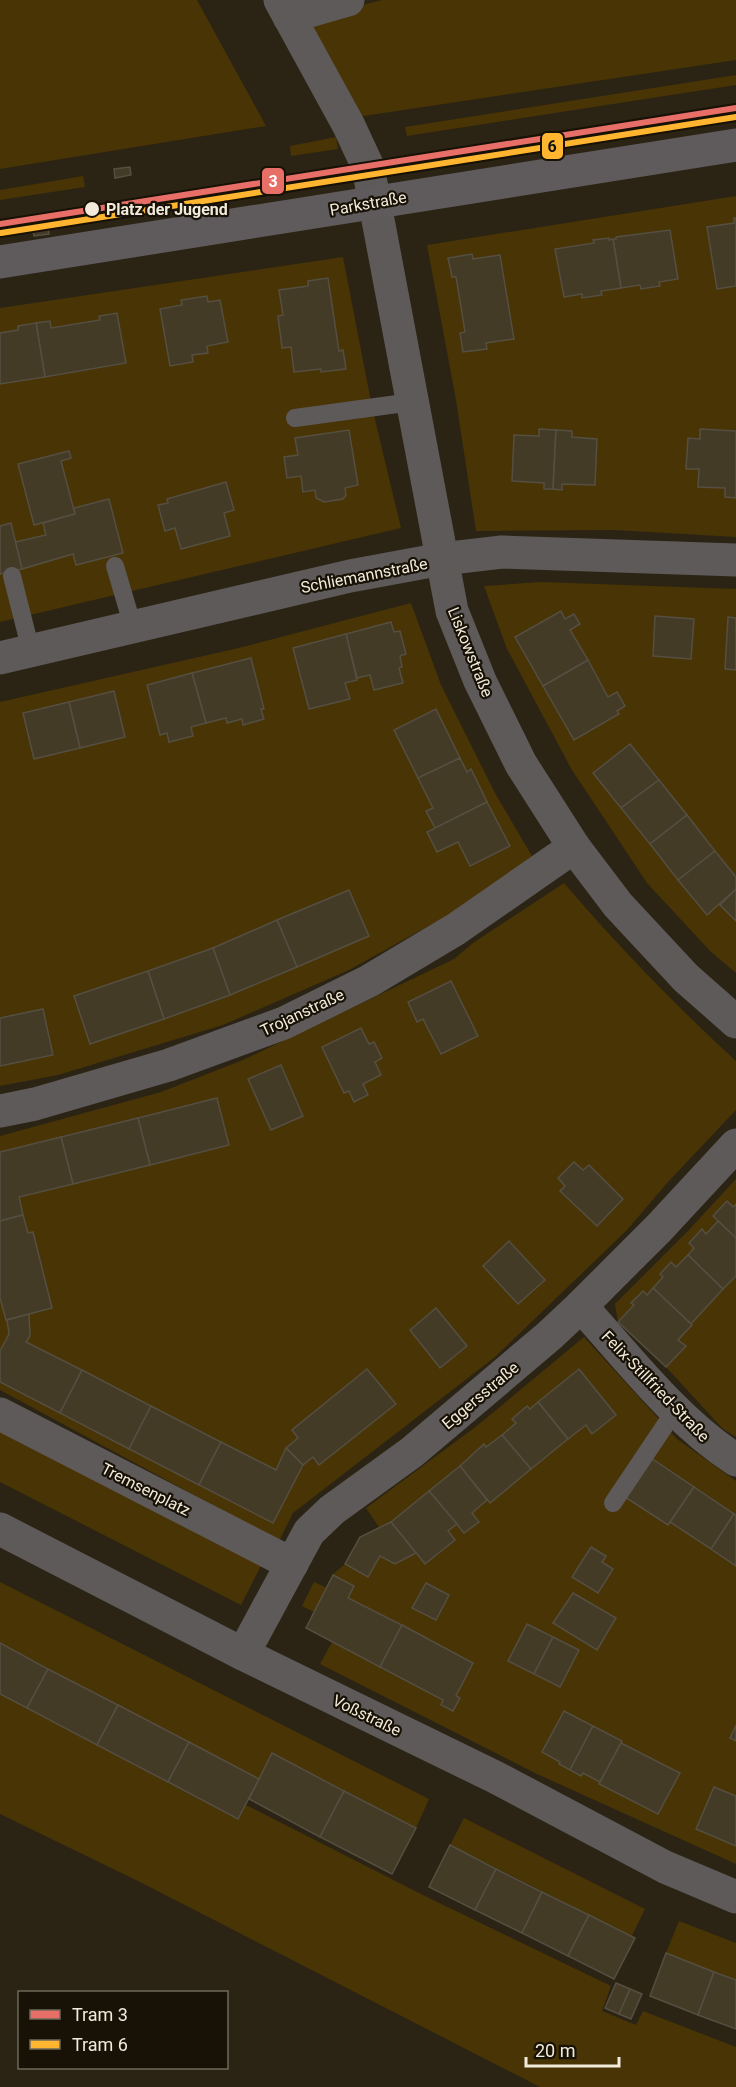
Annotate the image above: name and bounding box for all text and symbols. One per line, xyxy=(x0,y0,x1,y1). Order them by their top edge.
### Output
line badge: 6 xyxy=(541,132,564,160)
text: 6 xyxy=(547,137,557,156)
line badge: 3 xyxy=(261,167,285,195)
text: 3 xyxy=(268,172,278,191)
street label: Parkstraße xyxy=(328,187,408,220)
marker: Platz der Jugend xyxy=(83,200,101,218)
place label: Platz der Jugend xyxy=(106,200,228,219)
street label: Schliemannstraße xyxy=(299,554,429,597)
street label: Liskowstraße xyxy=(444,604,497,700)
street label: Trojanstraße xyxy=(257,985,347,1040)
street label: Felix-Stillfried-Straße xyxy=(598,1327,714,1446)
street label: Eggersstraße xyxy=(438,1358,523,1433)
street label: Tremsenplatz xyxy=(98,1459,193,1520)
street label: Voßstraße xyxy=(329,1691,404,1740)
legend xyxy=(18,1991,228,2069)
text: Tram 3 xyxy=(72,2004,128,2025)
scale bar xyxy=(526,2030,619,2068)
text: Tram 6 xyxy=(72,2034,128,2055)
text: 20 m xyxy=(535,2040,575,2061)

